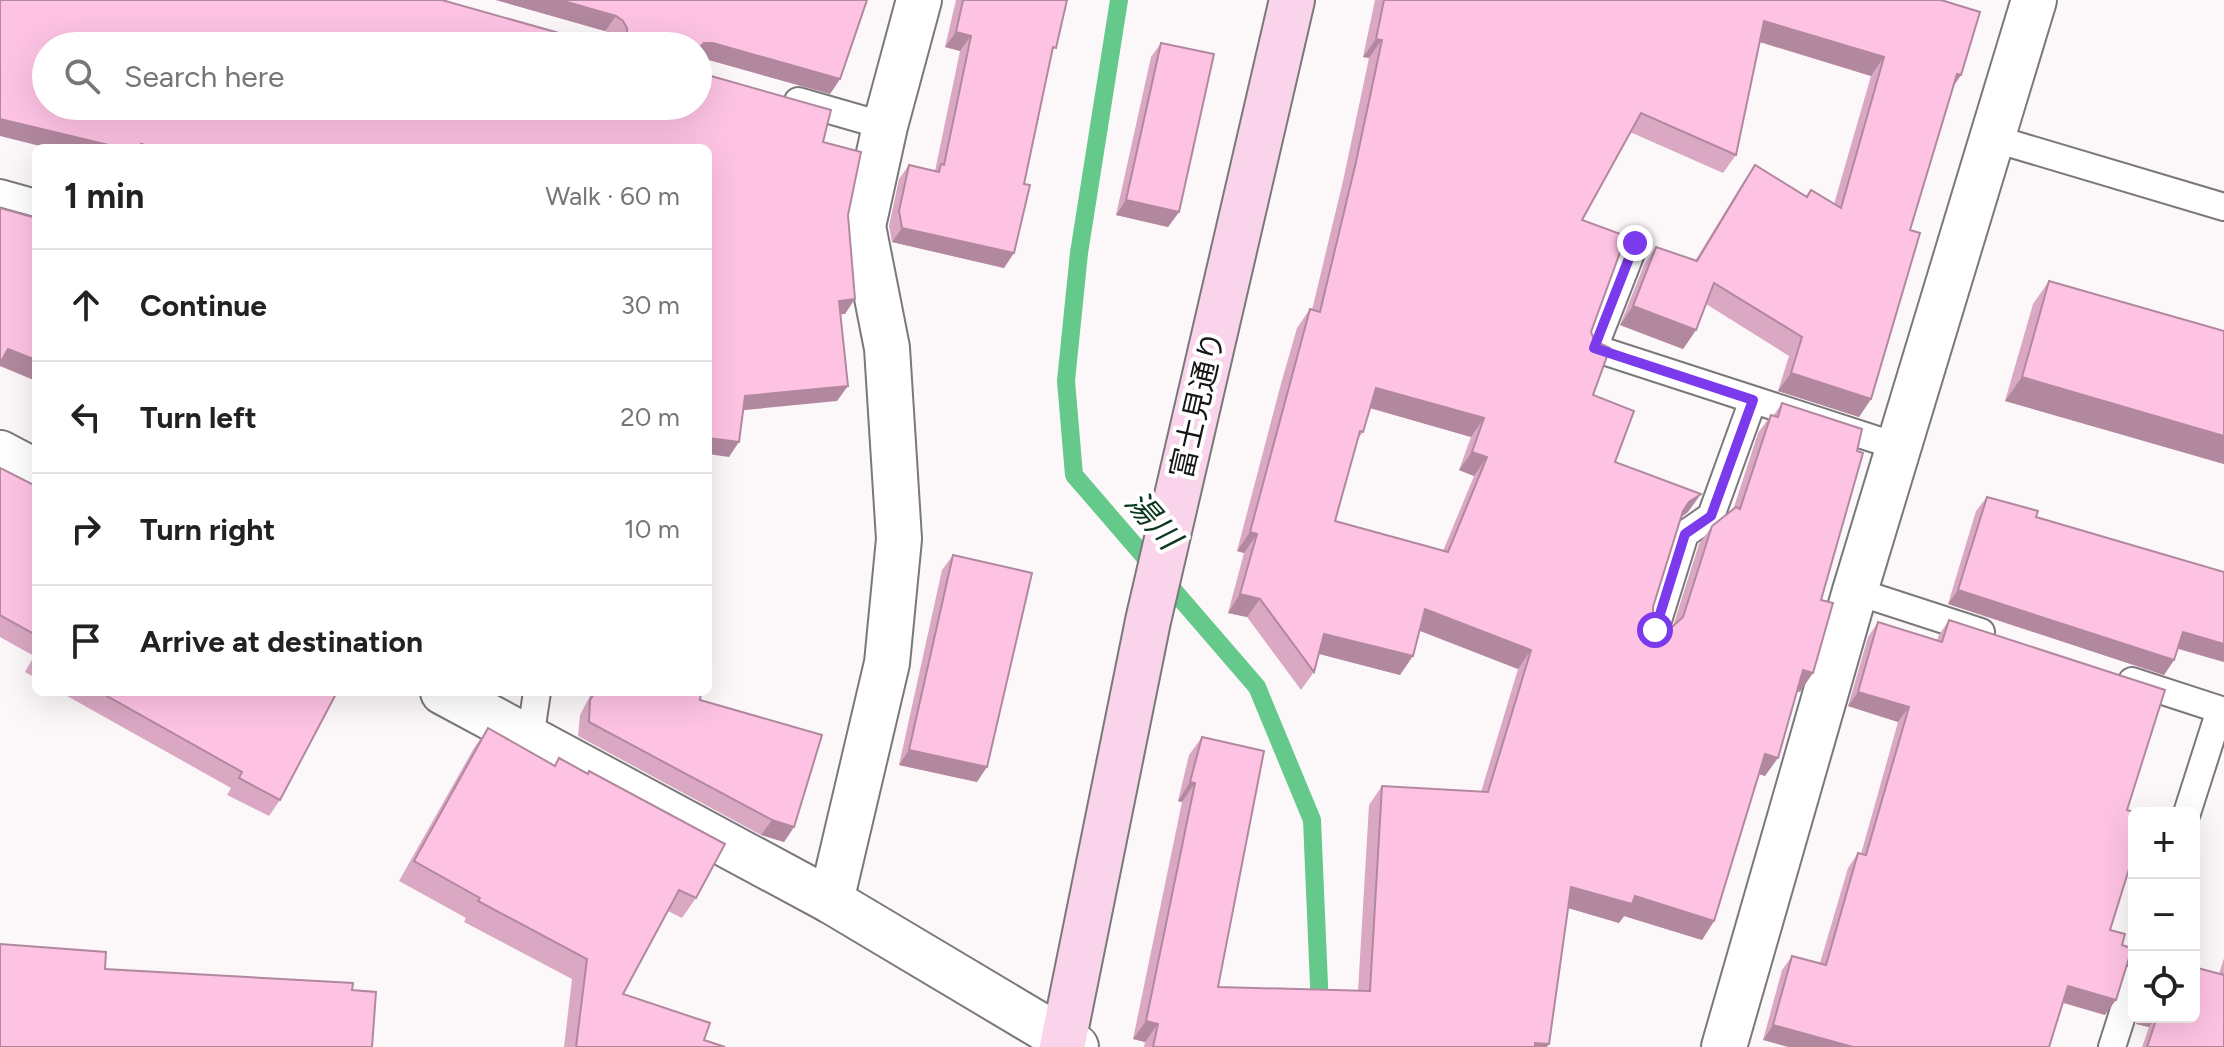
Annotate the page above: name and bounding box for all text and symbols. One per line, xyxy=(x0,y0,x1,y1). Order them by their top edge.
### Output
search box xyxy=(32,32,712,120)
icon: search xyxy=(60,54,104,98)
text: Search here xyxy=(124,58,284,95)
text: 1 min xyxy=(64,176,144,217)
text: Walk · 60 m xyxy=(545,180,680,212)
route end xyxy=(1617,225,1653,261)
icon: ahead xyxy=(64,283,108,327)
text: Continue xyxy=(140,287,267,324)
text: 30 m xyxy=(621,289,680,321)
street label: 富士見通り xyxy=(1163,328,1232,482)
icon: left xyxy=(64,395,108,439)
text: Turn left xyxy=(140,399,257,436)
text: 20 m xyxy=(620,401,680,433)
water label: 湯川 xyxy=(1118,483,1190,559)
icon: right xyxy=(64,507,108,551)
text: Turn right xyxy=(140,511,275,548)
text: 10 m xyxy=(624,513,680,545)
route start xyxy=(1637,612,1673,648)
icon: arrive xyxy=(64,619,108,663)
text: Arrive at destination xyxy=(140,623,423,660)
map controls xyxy=(2128,807,2200,1023)
button: + xyxy=(2128,807,2200,879)
button: − xyxy=(2128,879,2200,951)
button: locate xyxy=(2128,951,2200,1023)

